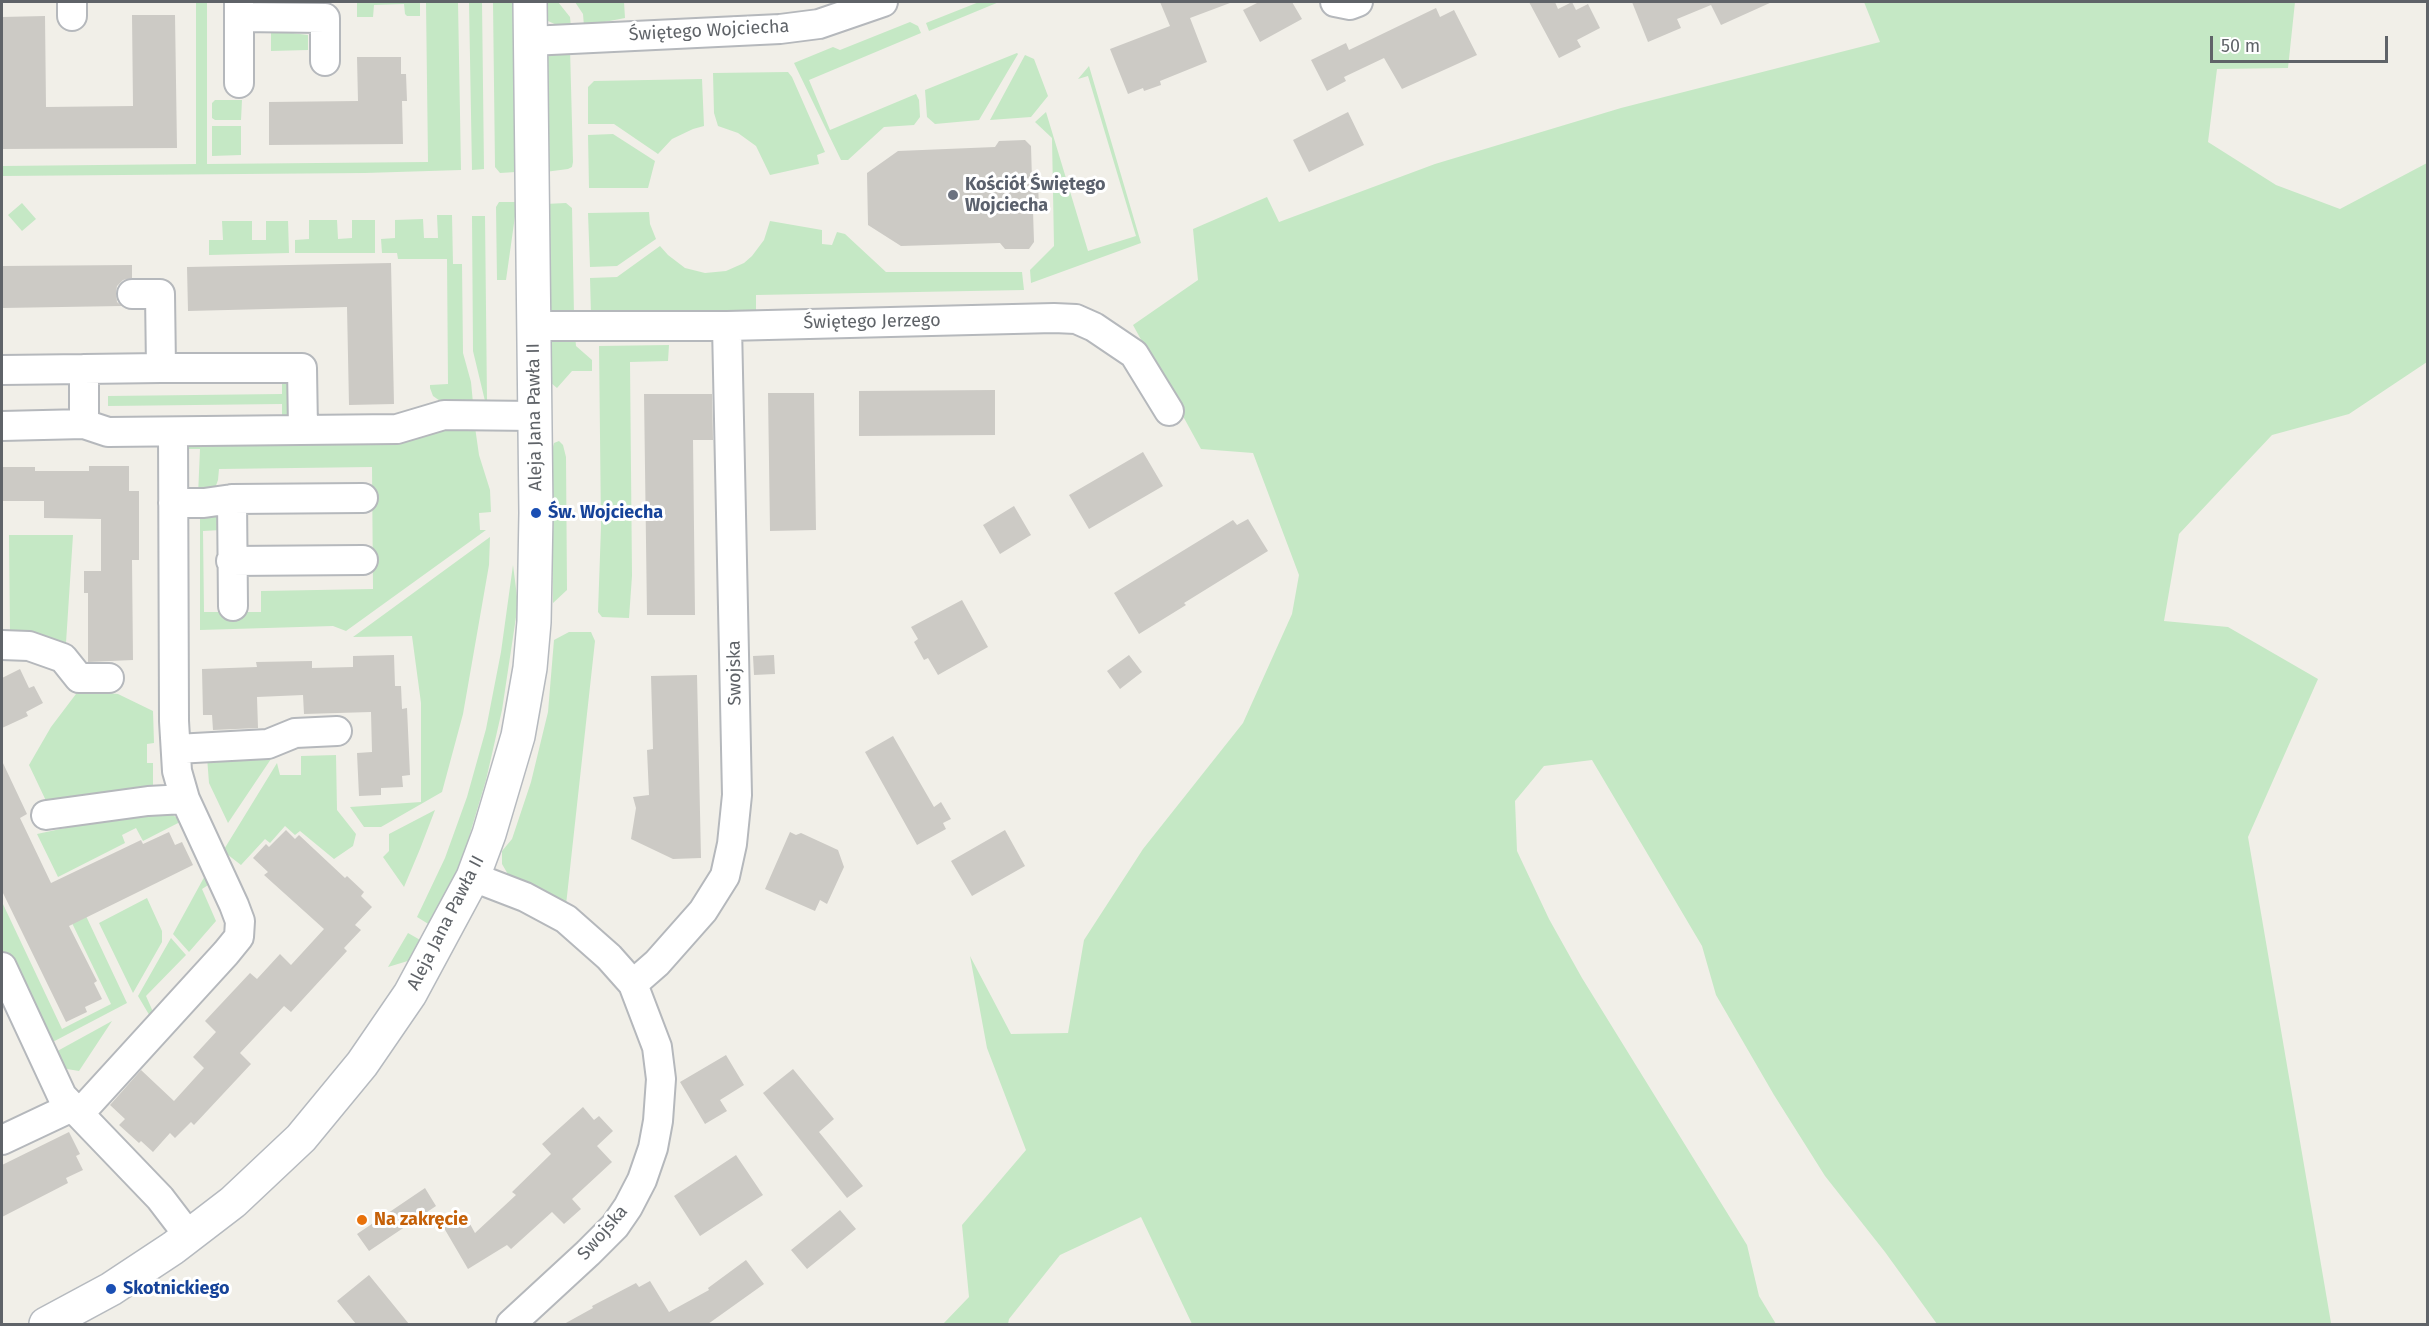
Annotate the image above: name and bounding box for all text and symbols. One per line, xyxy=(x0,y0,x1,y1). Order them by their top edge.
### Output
street label: Świętego Wojciecha xyxy=(628,16,790,46)
scale bar xyxy=(2213,24,2392,62)
text: 50 m xyxy=(2221,35,2260,57)
place label: Kościół Świętego Wojciecha xyxy=(965,174,1106,216)
marker: Kościół Świętego Wojciecha xyxy=(946,188,960,202)
street label: Świętego Jerzego xyxy=(803,310,941,334)
street label: Aleja Jana Pawła II xyxy=(523,343,547,491)
place label: Św. Wojciecha xyxy=(548,502,663,524)
marker: Św. Wojciecha xyxy=(529,506,543,520)
street label: Swojska xyxy=(724,640,746,706)
street label: Aleja Jana Pawła II xyxy=(403,852,489,994)
street label: Swojska xyxy=(573,1201,633,1265)
place label: Na zakręcie xyxy=(374,1209,468,1231)
marker: Na zakręcie xyxy=(355,1213,369,1227)
place label: Skotnickiego xyxy=(123,1278,230,1300)
marker: Skotnickiego xyxy=(104,1282,118,1296)

